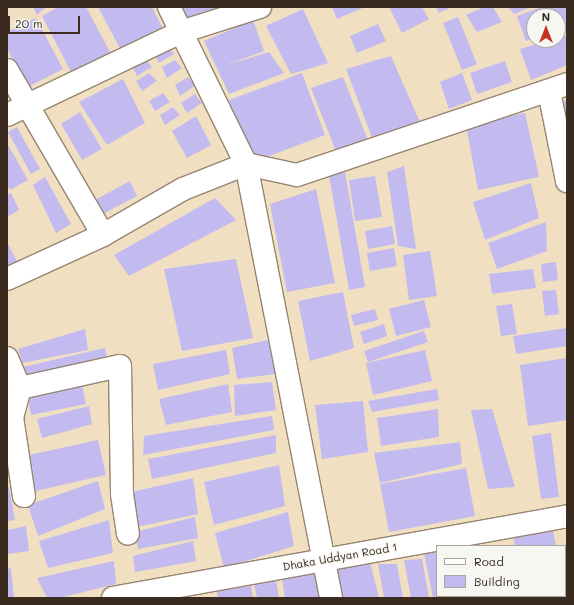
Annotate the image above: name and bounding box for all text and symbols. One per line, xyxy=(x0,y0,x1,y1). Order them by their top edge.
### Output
scale bar xyxy=(10,8,82,34)
north arrow xyxy=(526,8,566,48)
text: N xyxy=(542,9,550,24)
text: 20 m xyxy=(15,15,43,31)
street label: Dhaka Uddyan Road 1 xyxy=(282,540,398,574)
legend xyxy=(436,545,566,597)
text: Road xyxy=(474,553,504,569)
text: Building xyxy=(474,573,520,589)

